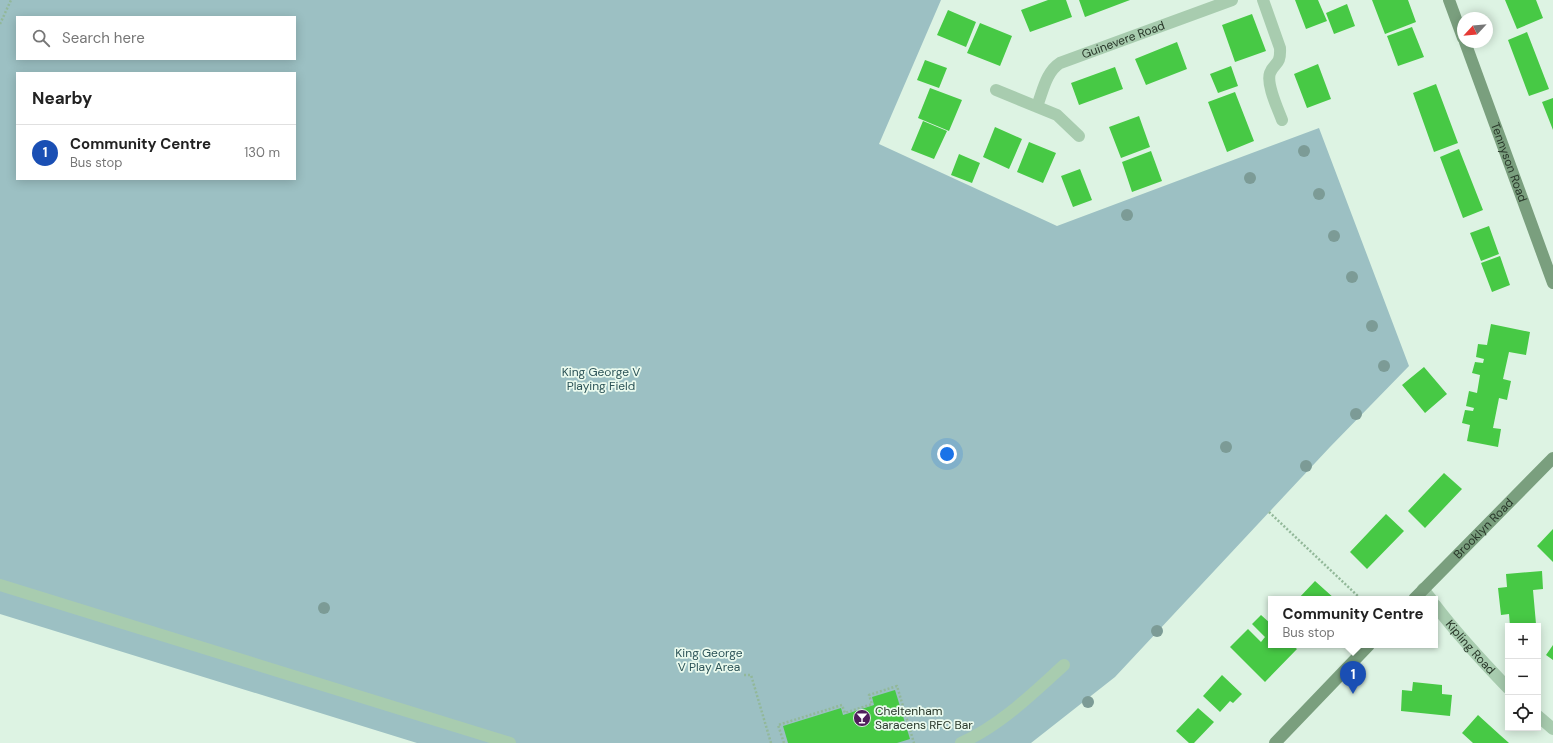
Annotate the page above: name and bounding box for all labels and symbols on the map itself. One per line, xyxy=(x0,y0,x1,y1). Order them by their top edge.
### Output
north arrow xyxy=(1457,12,1493,48)
street label: Guinevere Road xyxy=(1079,17,1167,62)
street label: Tennyson Road xyxy=(1487,120,1531,204)
park label: King George V Playing Field xyxy=(562,364,640,394)
your location xyxy=(937,444,957,464)
street label: Brooklyn Road xyxy=(1450,495,1517,562)
street label: Kipling Road xyxy=(1442,617,1499,678)
park label: King George V Play Area xyxy=(675,645,743,675)
pin: 1 xyxy=(1340,661,1366,694)
place label: Cheltenham Saracens RFC Bar xyxy=(875,703,973,733)
bar icon: Cheltenham Saracens RFC Bar xyxy=(852,708,872,728)

